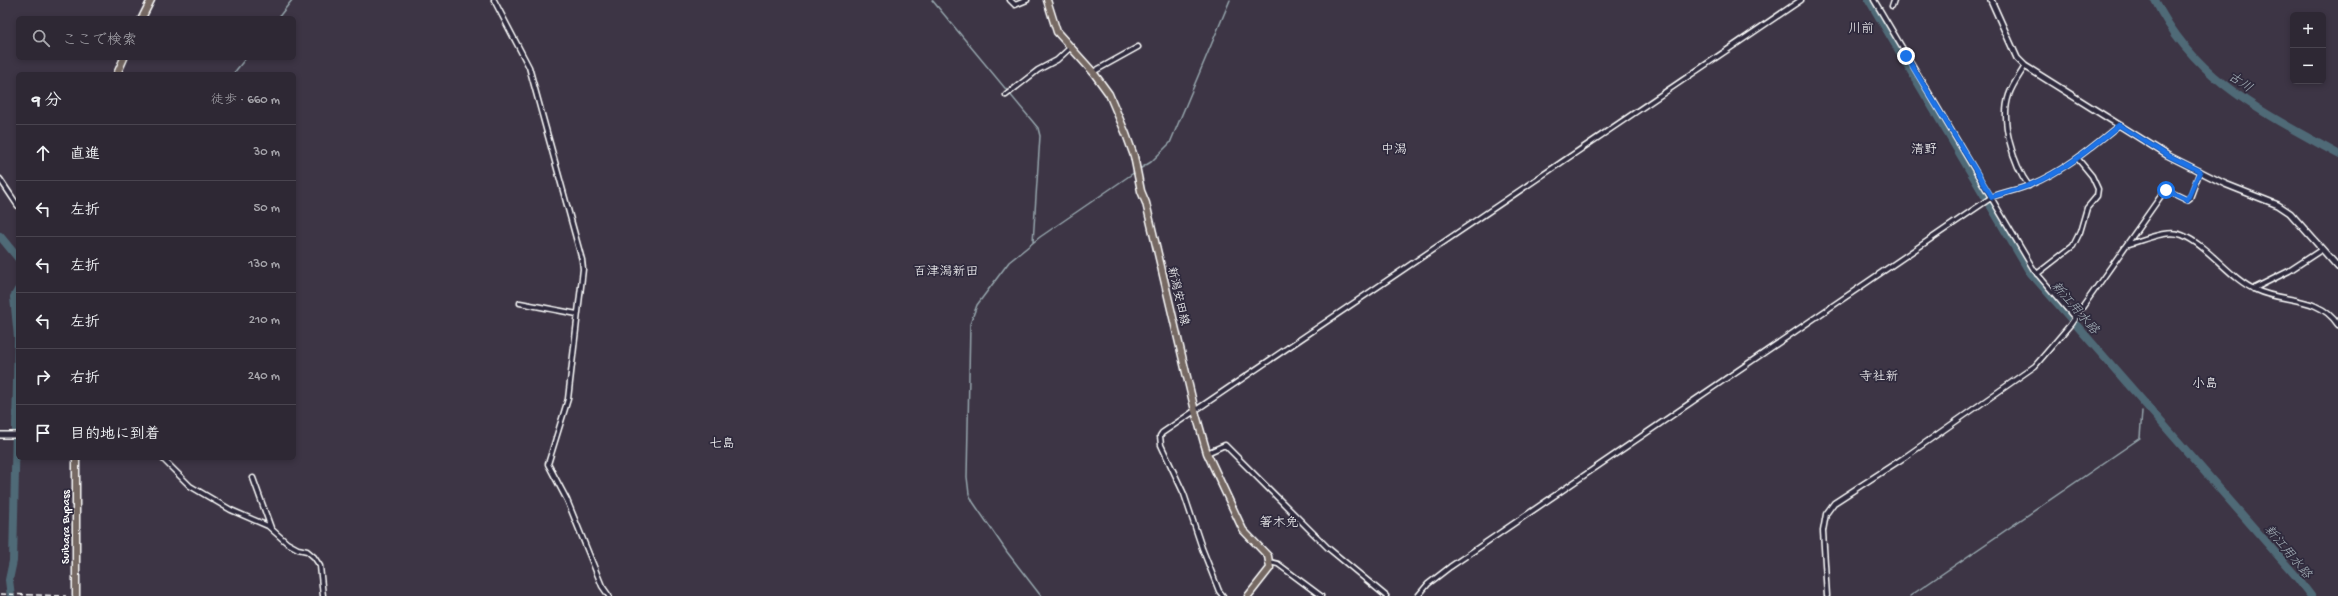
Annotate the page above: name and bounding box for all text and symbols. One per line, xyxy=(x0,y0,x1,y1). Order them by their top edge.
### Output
map controls xyxy=(2290,12,2326,84)
button: + xyxy=(2290,12,2326,48)
search box xyxy=(16,16,296,60)
district label: 川前 xyxy=(1848,21,1874,37)
icon: search xyxy=(30,27,52,49)
text: ここで検索 xyxy=(62,32,137,50)
route end xyxy=(1897,47,1915,65)
button: − xyxy=(2290,48,2326,84)
water label: 古川 xyxy=(2225,69,2255,97)
text: 9 分 xyxy=(32,92,62,112)
text: 徒歩 · 660 m xyxy=(211,93,280,108)
icon: ahead xyxy=(32,142,54,164)
district label: 清野 xyxy=(1911,142,1937,158)
district label: 中潟 xyxy=(1381,143,1407,158)
text: 30 m xyxy=(254,145,280,160)
text: 直進 xyxy=(70,146,100,164)
route start xyxy=(2157,181,2175,199)
icon: left xyxy=(32,198,54,220)
text: 50 m xyxy=(253,201,280,216)
text: 左折 xyxy=(70,202,100,220)
icon: left xyxy=(32,254,54,276)
text: 130 m xyxy=(248,257,280,272)
text: 左折 xyxy=(70,258,100,276)
district label: 百津潟新田 xyxy=(913,265,979,280)
street label: 新潟安田線 xyxy=(1163,265,1192,327)
water label: 新江用水路 xyxy=(2047,279,2103,339)
icon: left xyxy=(32,310,54,332)
text: 210 m xyxy=(249,313,280,328)
text: 左折 xyxy=(70,314,100,332)
icon: right xyxy=(32,366,54,388)
text: 240 m xyxy=(248,369,280,384)
text: 右折 xyxy=(70,370,100,388)
district label: 寺社新 xyxy=(1859,370,1899,385)
district label: 小島 xyxy=(2192,377,2218,392)
icon: arrive xyxy=(32,422,54,444)
text: 目的地に到着 xyxy=(70,426,160,444)
district label: 七島 xyxy=(709,437,735,452)
street label: Suibara Bypass xyxy=(60,489,74,564)
district label: 箸木免 xyxy=(1259,515,1299,531)
water label: 新江用水路 xyxy=(2260,522,2315,583)

